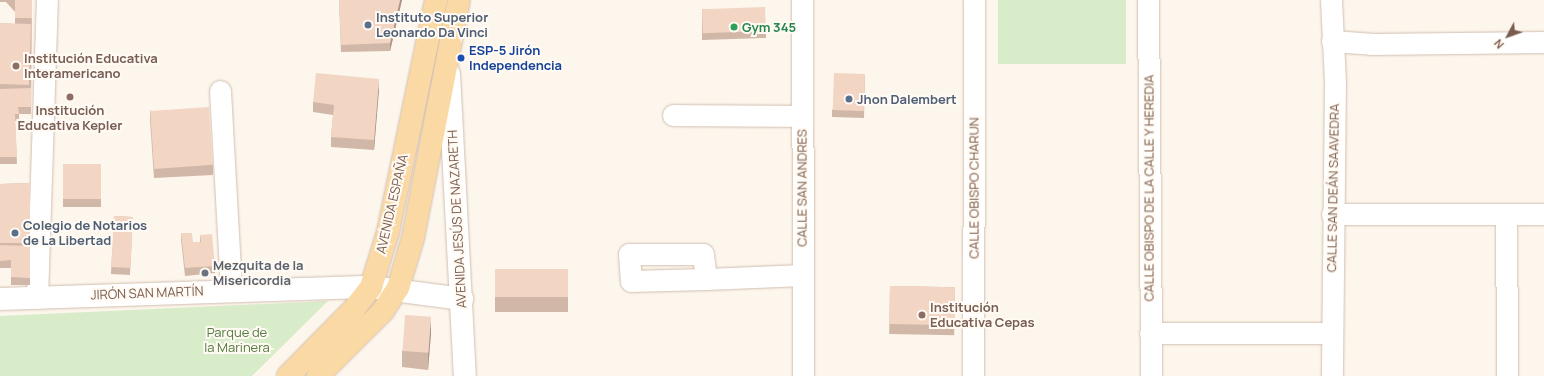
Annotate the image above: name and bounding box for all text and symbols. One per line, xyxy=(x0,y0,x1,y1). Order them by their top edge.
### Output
place label: Instituto Superior Leonardo Da Vinci xyxy=(376,10,488,41)
north arrow xyxy=(1488,16,1528,56)
place label: Gym 345 xyxy=(742,19,796,35)
marker: Instituto Superior Leonardo Da Vinci xyxy=(363,20,373,30)
marker: Gym 345 xyxy=(729,22,739,32)
text: N xyxy=(1490,36,1507,52)
place label: ESP-5 Jirón Independencia xyxy=(469,43,562,74)
place label: Institución Educativa Interamericano xyxy=(24,51,158,82)
marker: ESP-5 Jirón Independencia xyxy=(456,53,466,63)
marker: Institución Educativa Interamericano xyxy=(11,61,21,71)
street label: CALLE OBISPO DE LA CALLE Y HEREDIA xyxy=(1141,74,1157,302)
place label: Jhon Dalembert xyxy=(857,91,957,107)
marker: Institución Educativa Kepler xyxy=(65,92,75,102)
marker: Jhon Dalembert xyxy=(844,94,854,104)
place label: Institución Educativa Kepler xyxy=(18,103,122,134)
street label: CALLE SAN DEÁN SAAVEDRA xyxy=(1324,104,1342,272)
street label: CALLE OBISPO CHARUN xyxy=(966,117,982,259)
street label: AVENIDA JESÚS DE NAZARETH xyxy=(445,129,469,309)
street label: CALLE SAN ANDRES xyxy=(794,129,810,247)
street label: AVENIDA ESPAÑA xyxy=(373,153,411,255)
place label: Colegio de Notarios de La Libertad xyxy=(23,218,147,249)
marker: Colegio de Notarios de La Libertad xyxy=(10,228,20,238)
place label: Mezquita de la Misericordia xyxy=(213,258,304,289)
marker: Mezquita de la Misericordia xyxy=(200,268,210,278)
street label: JIRÓN SAN MARTÍN xyxy=(90,283,204,303)
place label: Institución Educativa Cepas xyxy=(930,300,1035,331)
marker: Institución Educativa Cepas xyxy=(917,310,927,320)
park label: Parque de la Marinera xyxy=(204,325,270,356)

